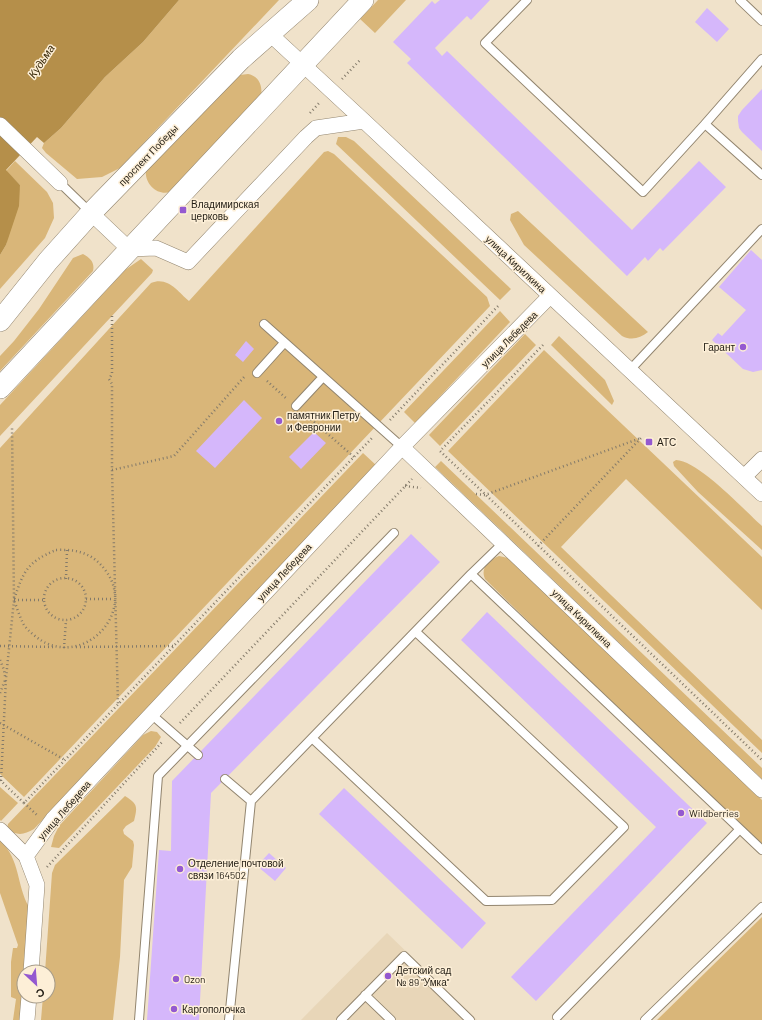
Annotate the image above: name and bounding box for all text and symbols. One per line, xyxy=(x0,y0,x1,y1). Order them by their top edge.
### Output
water label: Кудьма xyxy=(25,42,57,80)
street label: проспект Победы xyxy=(116,122,180,188)
place label: Владимирская церковь xyxy=(191,198,259,222)
marker: Владимирская церковь xyxy=(178,205,188,215)
street label: улица Кирилкина xyxy=(483,233,549,296)
street label: улица Лебедева xyxy=(478,308,540,370)
place label: Гарант xyxy=(703,341,735,353)
marker: Гарант xyxy=(738,342,748,352)
place label: памятник Петру и Февронии xyxy=(287,409,360,433)
marker: памятник Петру и Февронии xyxy=(274,416,284,426)
place label: АТС xyxy=(657,436,676,448)
marker: АТС xyxy=(644,437,654,447)
street label: улица Лебедева xyxy=(254,540,314,603)
street label: улица Кирилкина xyxy=(549,586,615,650)
street label: улица Лебедева xyxy=(35,778,93,842)
place label: Wildberries xyxy=(689,807,739,819)
marker: Wildberries xyxy=(676,808,686,818)
place label: Отделение почтовой связи 164502 xyxy=(188,857,284,881)
marker: Отделение почтовой связи 164502 xyxy=(175,864,185,874)
north arrow xyxy=(16,964,56,1004)
place label: Детский сад № 89 "Умка" xyxy=(396,964,452,988)
marker: Детский сад № 89 "Умка" xyxy=(383,971,393,981)
place label: Ozon xyxy=(184,973,206,985)
marker: Ozon xyxy=(171,974,181,984)
text: С xyxy=(34,986,47,1001)
place label: Каргополочка xyxy=(182,1003,246,1015)
marker: Каргополочка xyxy=(169,1004,179,1014)

